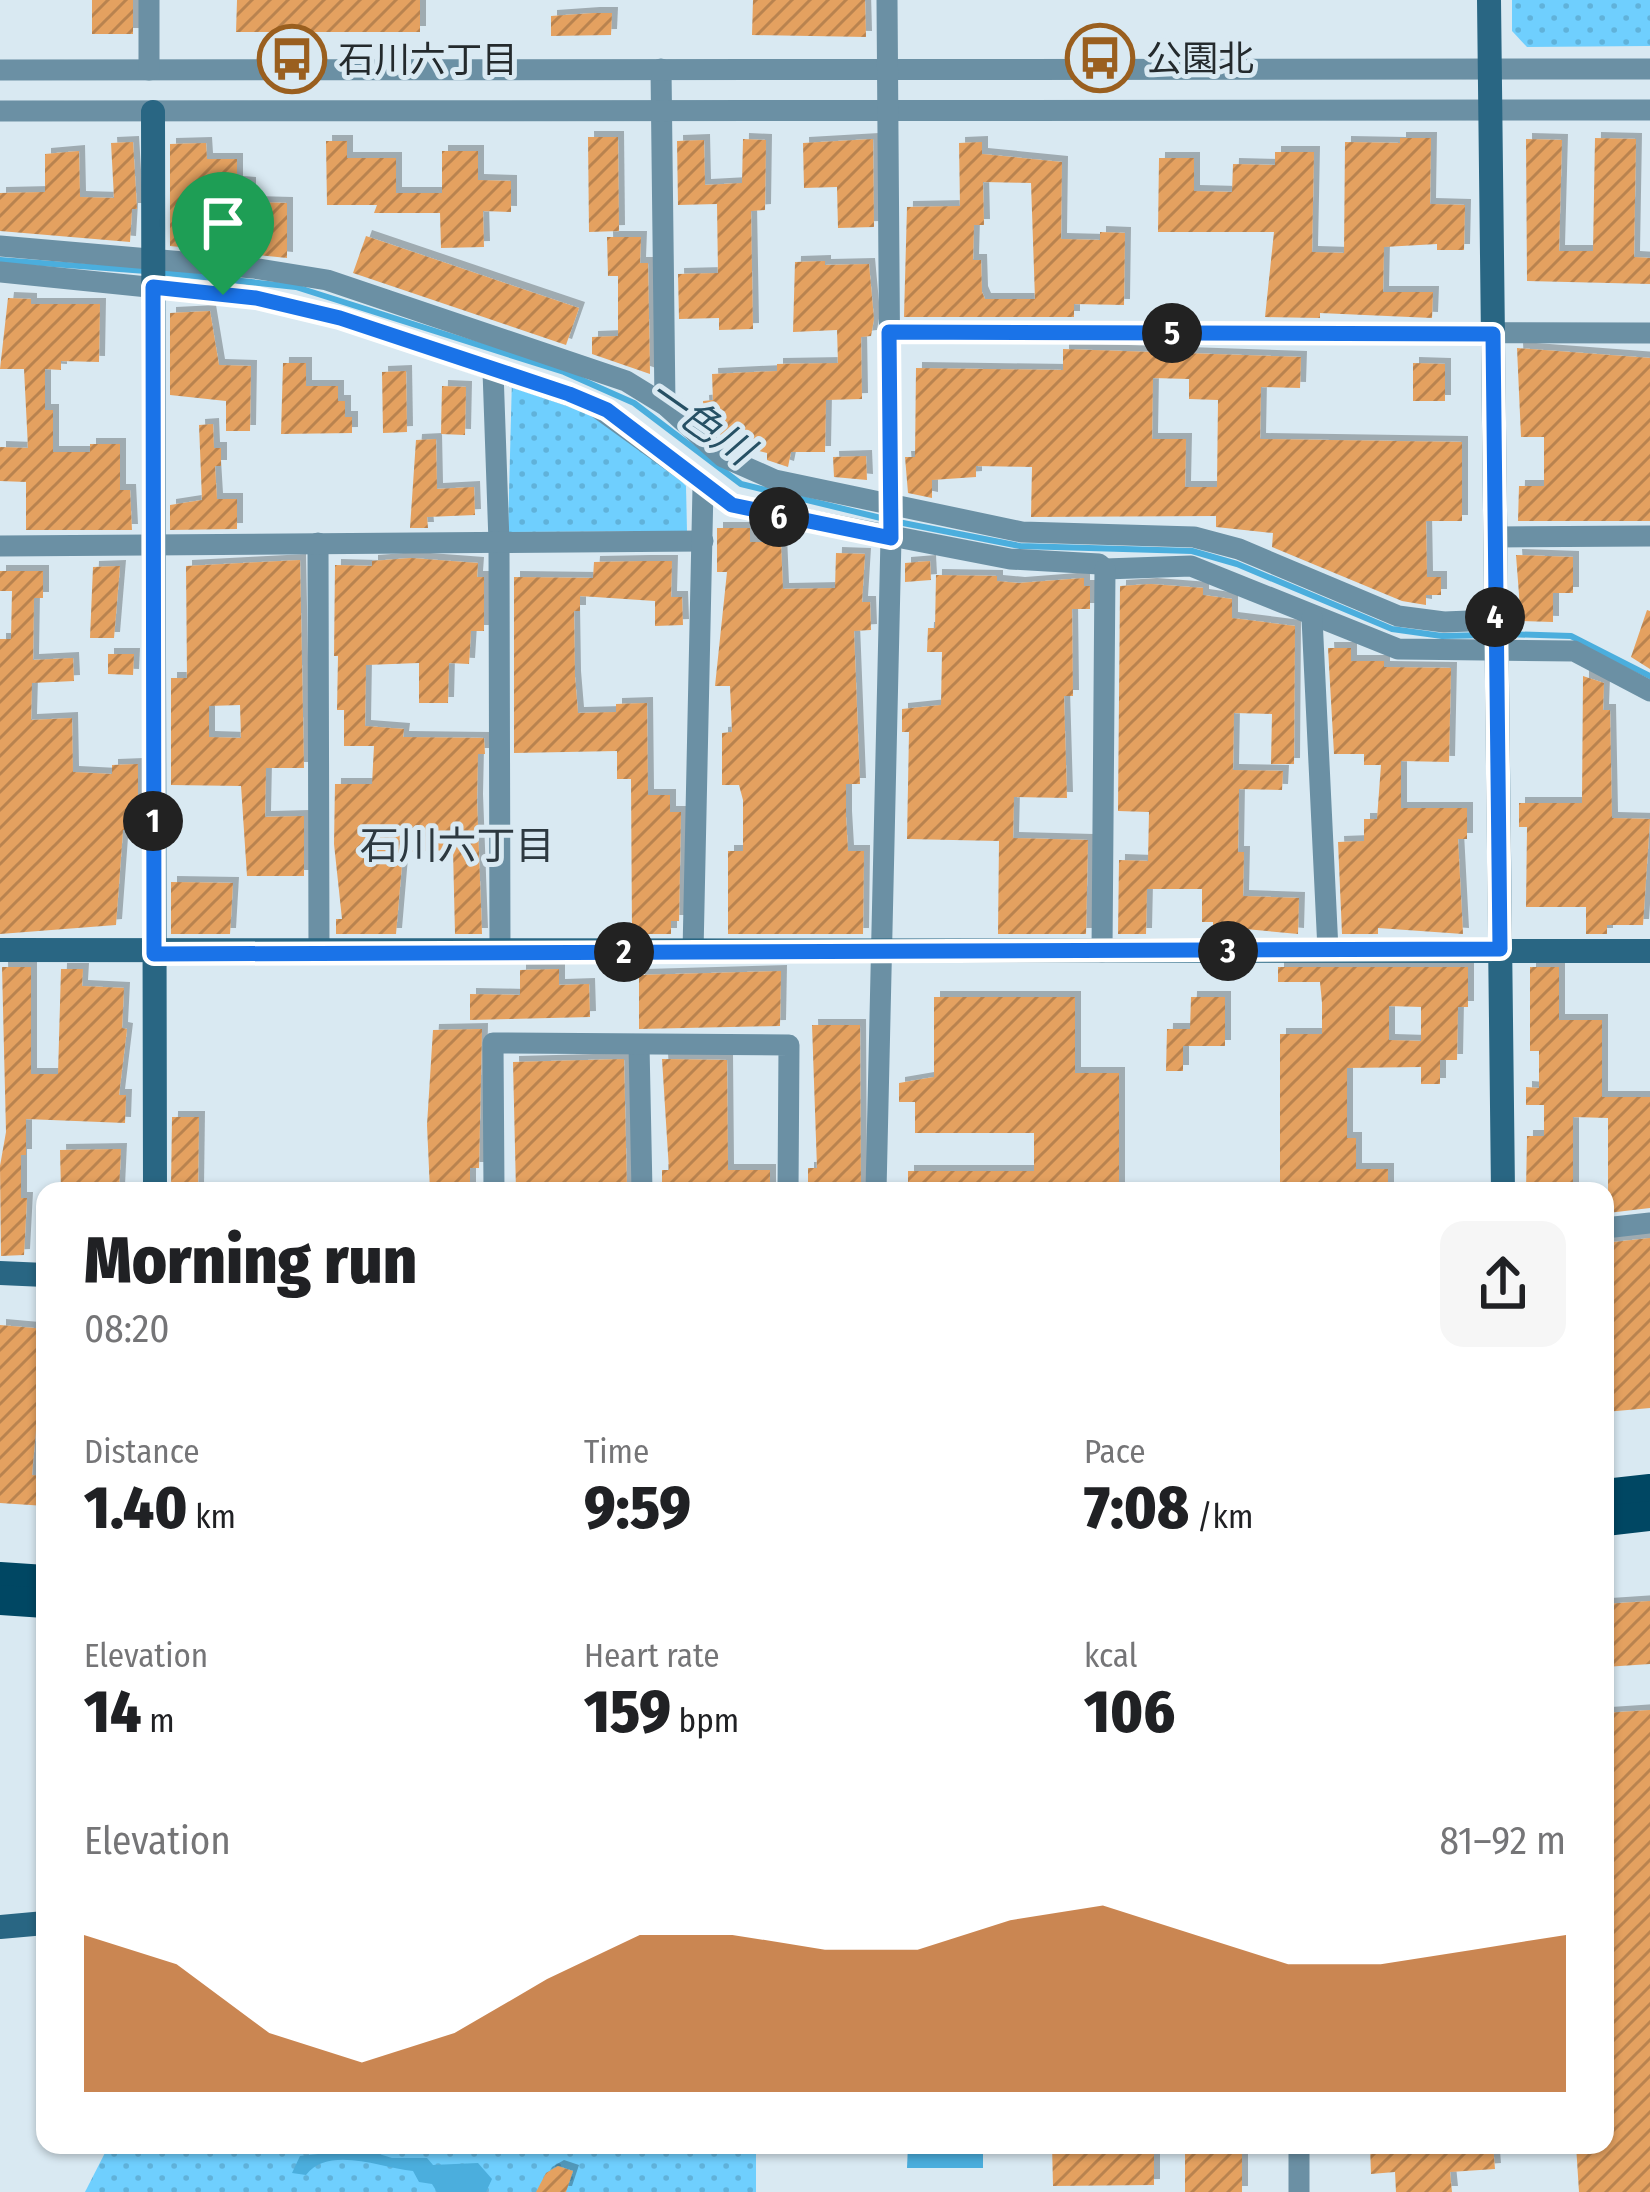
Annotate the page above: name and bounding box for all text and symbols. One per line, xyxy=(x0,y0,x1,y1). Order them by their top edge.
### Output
bus stop icon: 公園北 xyxy=(1065,23,1135,93)
bus stop icon: 石川六丁目 xyxy=(257,24,327,94)
place label: 公園北 xyxy=(1146,37,1254,81)
place label: 石川六丁目 xyxy=(338,38,518,82)
pin xyxy=(172,172,274,295)
icon: arrive xyxy=(190,190,256,256)
pin: 5 xyxy=(1142,303,1202,363)
text: 5 xyxy=(1164,313,1180,353)
water label: 一色川 xyxy=(639,369,765,477)
pin: 6 xyxy=(749,487,809,547)
text: 6 xyxy=(770,497,788,537)
pin: 4 xyxy=(1465,587,1525,647)
text: 4 xyxy=(1487,597,1503,637)
pin: 1 xyxy=(123,791,183,851)
text: 1 xyxy=(146,801,160,841)
district label: 石川六丁目 xyxy=(359,823,555,869)
pin: 3 xyxy=(1198,921,1258,981)
pin: 2 xyxy=(594,922,654,982)
text: 3 xyxy=(1220,931,1236,971)
text: 2 xyxy=(616,932,632,972)
text: Morning run xyxy=(84,1221,417,1300)
button: share xyxy=(1440,1221,1566,1347)
text: 08:20 xyxy=(84,1306,170,1352)
text: Distance xyxy=(84,1432,200,1472)
text: Time xyxy=(584,1432,649,1472)
text: Pace xyxy=(1084,1432,1146,1472)
text: 1.40 xyxy=(84,1472,187,1544)
text: 9:59 xyxy=(584,1472,691,1544)
text: 7:08 xyxy=(1084,1472,1189,1544)
text: km xyxy=(187,1497,236,1537)
text: /km xyxy=(1189,1497,1253,1537)
text: Elevation xyxy=(84,1636,208,1676)
text: Heart rate xyxy=(584,1636,720,1676)
text: kcal xyxy=(1084,1636,1137,1676)
text: 14 xyxy=(84,1676,141,1748)
text: 159 xyxy=(584,1676,671,1748)
text: 106 xyxy=(1084,1676,1175,1748)
text: m xyxy=(141,1701,175,1741)
text: bpm xyxy=(671,1701,739,1741)
text: Elevation xyxy=(84,1818,231,1864)
text: 81–92 m xyxy=(1440,1818,1566,1864)

